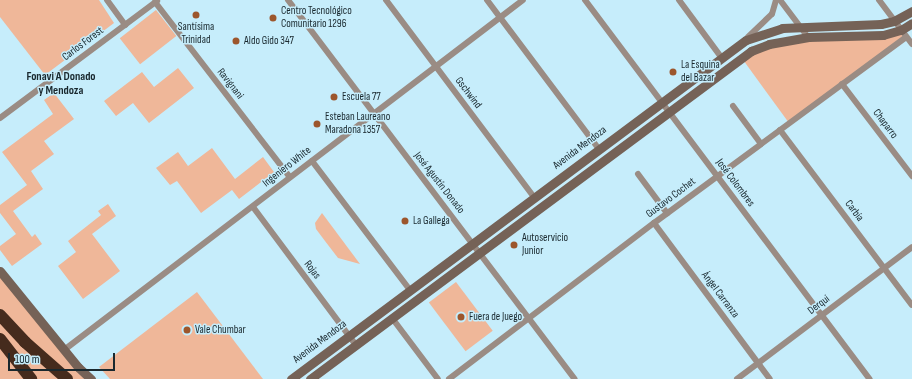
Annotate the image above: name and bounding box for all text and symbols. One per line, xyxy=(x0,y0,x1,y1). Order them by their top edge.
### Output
place label: Centro Tecnológico Comunitario 1296 xyxy=(281,5,352,31)
marker: Santísima Trinidad xyxy=(191,10,201,20)
marker: Centro Tecnológico Comunitario 1296 xyxy=(268,13,278,23)
place label: Santísima Trinidad xyxy=(178,21,214,47)
street label: Carlos Forest xyxy=(60,24,106,64)
place label: Aldo Gido 347 xyxy=(244,34,294,48)
marker: Aldo Gido 347 xyxy=(231,36,241,46)
place label: La Esquina del Bazar xyxy=(681,59,720,85)
street label: Ravignani xyxy=(214,66,246,102)
marker: La Esquina del Bazar xyxy=(668,67,678,77)
district label: Fonavi A Donado y Mendoza xyxy=(26,70,96,98)
street label: Gschwind xyxy=(452,75,484,111)
place label: Escuela 77 xyxy=(342,90,381,104)
marker: Escuela 77 xyxy=(329,92,339,102)
street label: Chaparro xyxy=(870,107,900,141)
place label: Esteban Laureano Maradona 1357 xyxy=(325,111,390,137)
marker: Esteban Laureano Maradona 1357 xyxy=(312,119,322,129)
street label: Avenida Mendoza xyxy=(551,124,609,172)
street label: Ingeniero White xyxy=(260,144,314,190)
street label: José Agustín Donado xyxy=(411,150,467,216)
street label: José Colombres xyxy=(713,157,757,209)
street label: Gustavo Cochet xyxy=(644,175,698,221)
street label: Carbia xyxy=(842,198,866,224)
place label: La Gallega xyxy=(413,214,450,228)
marker: La Gallega xyxy=(400,216,410,226)
place label: Autoservicio Junior xyxy=(522,232,568,258)
marker: Autoservicio Junior xyxy=(509,240,519,250)
street label: Rojas xyxy=(301,258,323,282)
street label: Ángel Carranza xyxy=(698,269,742,321)
street label: Derqui xyxy=(805,292,833,318)
place label: Fuera de Juego xyxy=(469,310,522,324)
marker: Fuera de Juego xyxy=(456,312,466,322)
street label: Avenida Mendoza xyxy=(291,318,349,366)
place label: Vale Chumbar xyxy=(195,323,246,337)
marker: Vale Chumbar xyxy=(182,325,192,335)
scale bar xyxy=(10,345,117,371)
text: 100 m xyxy=(15,352,40,367)

